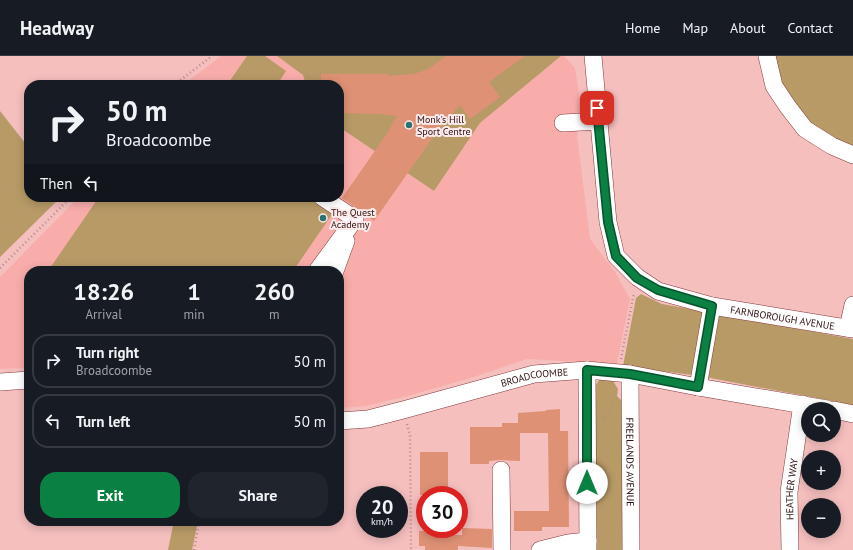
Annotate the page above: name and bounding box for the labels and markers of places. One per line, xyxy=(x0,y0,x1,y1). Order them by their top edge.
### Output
pin xyxy=(580,91,614,125)
place label: Monk's Hill Sport Centre xyxy=(417,113,471,138)
marker: Monk's Hill Sport Centre xyxy=(404,120,414,130)
place label: The Quest Academy xyxy=(331,206,375,231)
marker: The Quest Academy xyxy=(318,213,328,223)

